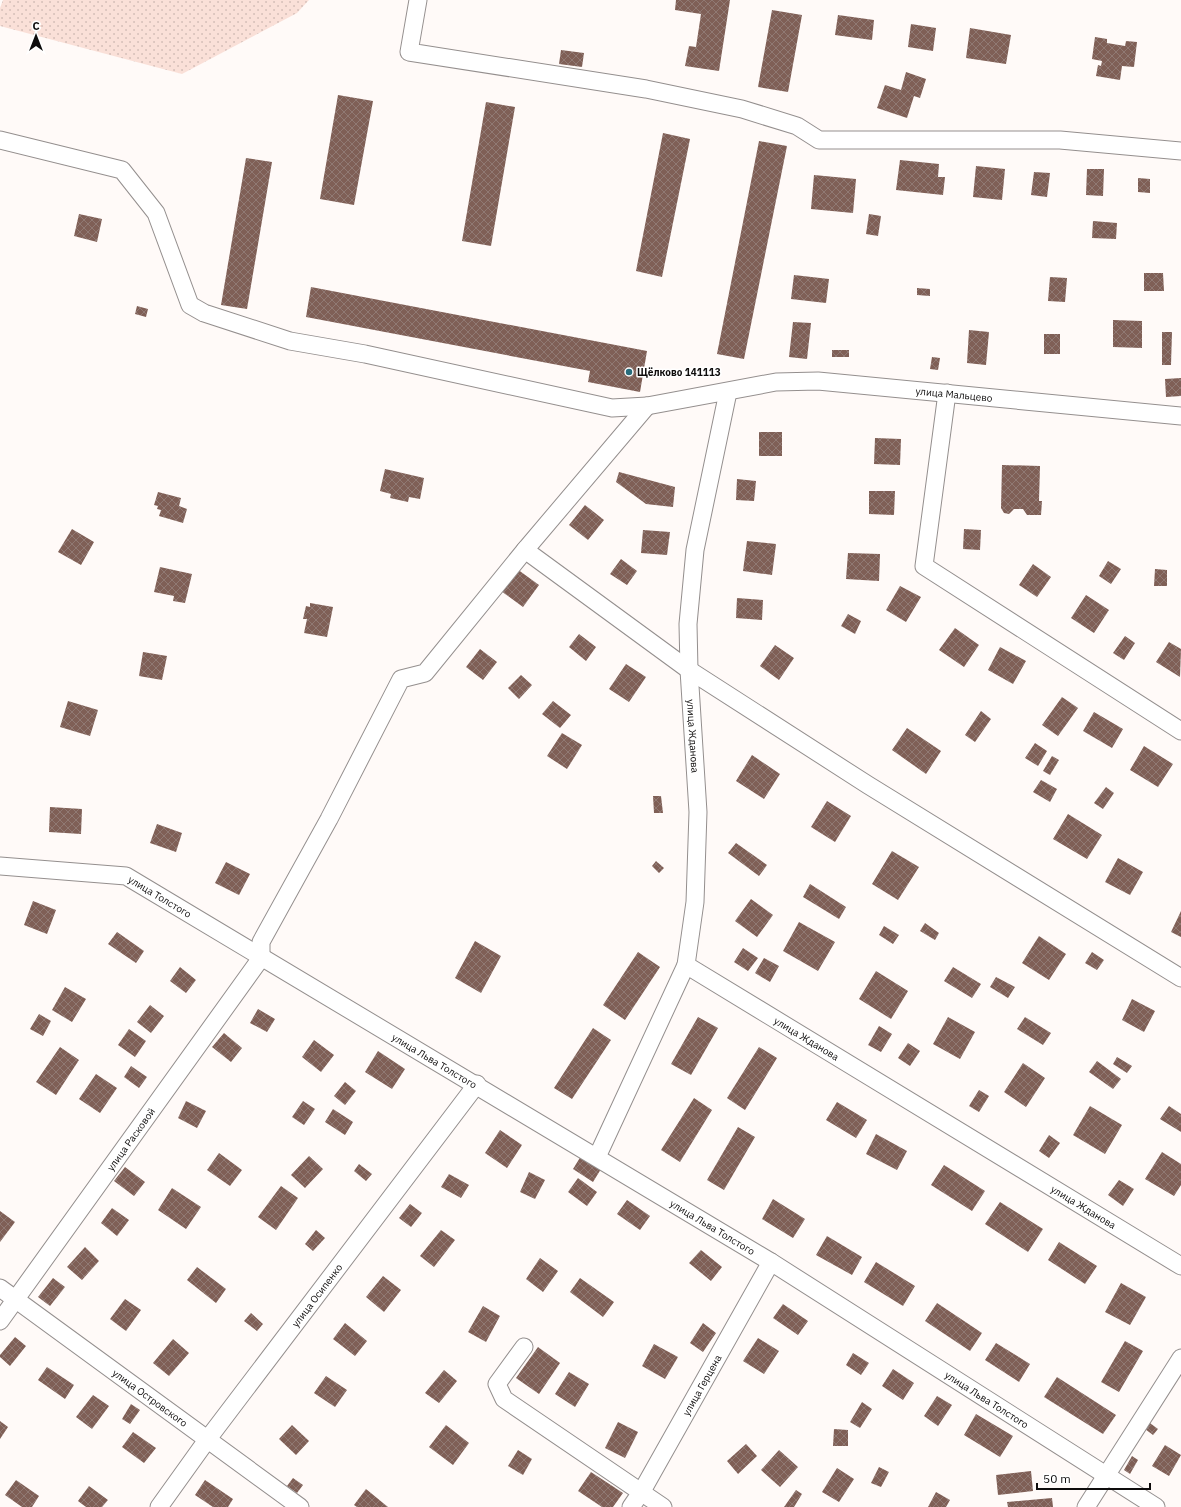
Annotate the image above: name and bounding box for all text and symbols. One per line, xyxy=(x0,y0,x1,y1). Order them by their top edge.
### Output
north arrow xyxy=(16,16,56,56)
text: С xyxy=(32,19,40,33)
place label: Щёлково 141113 xyxy=(637,366,721,379)
marker: Щёлково 141113 xyxy=(624,367,634,377)
street label: улица Мальцево xyxy=(915,384,993,404)
street label: улица Жданова xyxy=(684,699,702,774)
street label: улица Толстого xyxy=(126,872,194,920)
street label: улица Жданова xyxy=(772,1014,842,1063)
street label: улица Льва Толстого xyxy=(390,1030,480,1091)
street label: улица Расковой xyxy=(104,1105,158,1173)
street label: улица Жданова xyxy=(1049,1182,1119,1232)
street label: улица Льва Толстого xyxy=(668,1197,758,1258)
street label: улица Осипенко xyxy=(289,1261,345,1330)
street label: улица Герцена xyxy=(679,1352,724,1418)
street label: улица Островского xyxy=(110,1366,191,1430)
street label: улица Льва Толстого xyxy=(943,1368,1032,1431)
scale bar xyxy=(1037,1465,1150,1491)
text: 50 m xyxy=(1043,1471,1071,1486)

